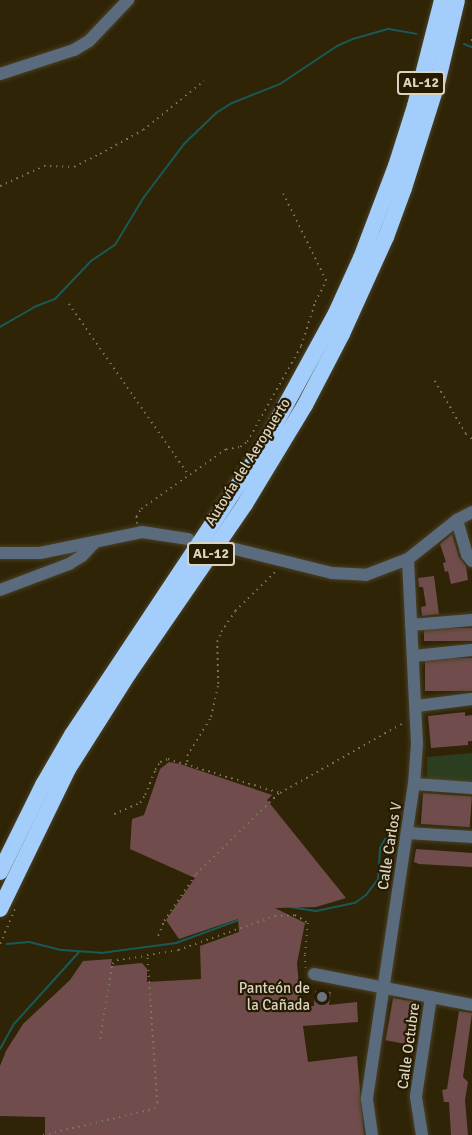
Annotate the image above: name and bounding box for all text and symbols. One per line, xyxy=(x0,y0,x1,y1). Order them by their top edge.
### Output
road number: AL-12 xyxy=(397,72,445,94)
street label: Autovía del Aeropuerto xyxy=(201,395,295,529)
road number: AL-12 xyxy=(187,543,235,565)
street label: Calle Carlos V xyxy=(374,801,406,891)
place label: Panteón de la Cañada xyxy=(239,979,310,1014)
marker: Panteón de la Cañada xyxy=(315,990,329,1004)
street label: Calle Octubre xyxy=(394,1002,424,1090)

